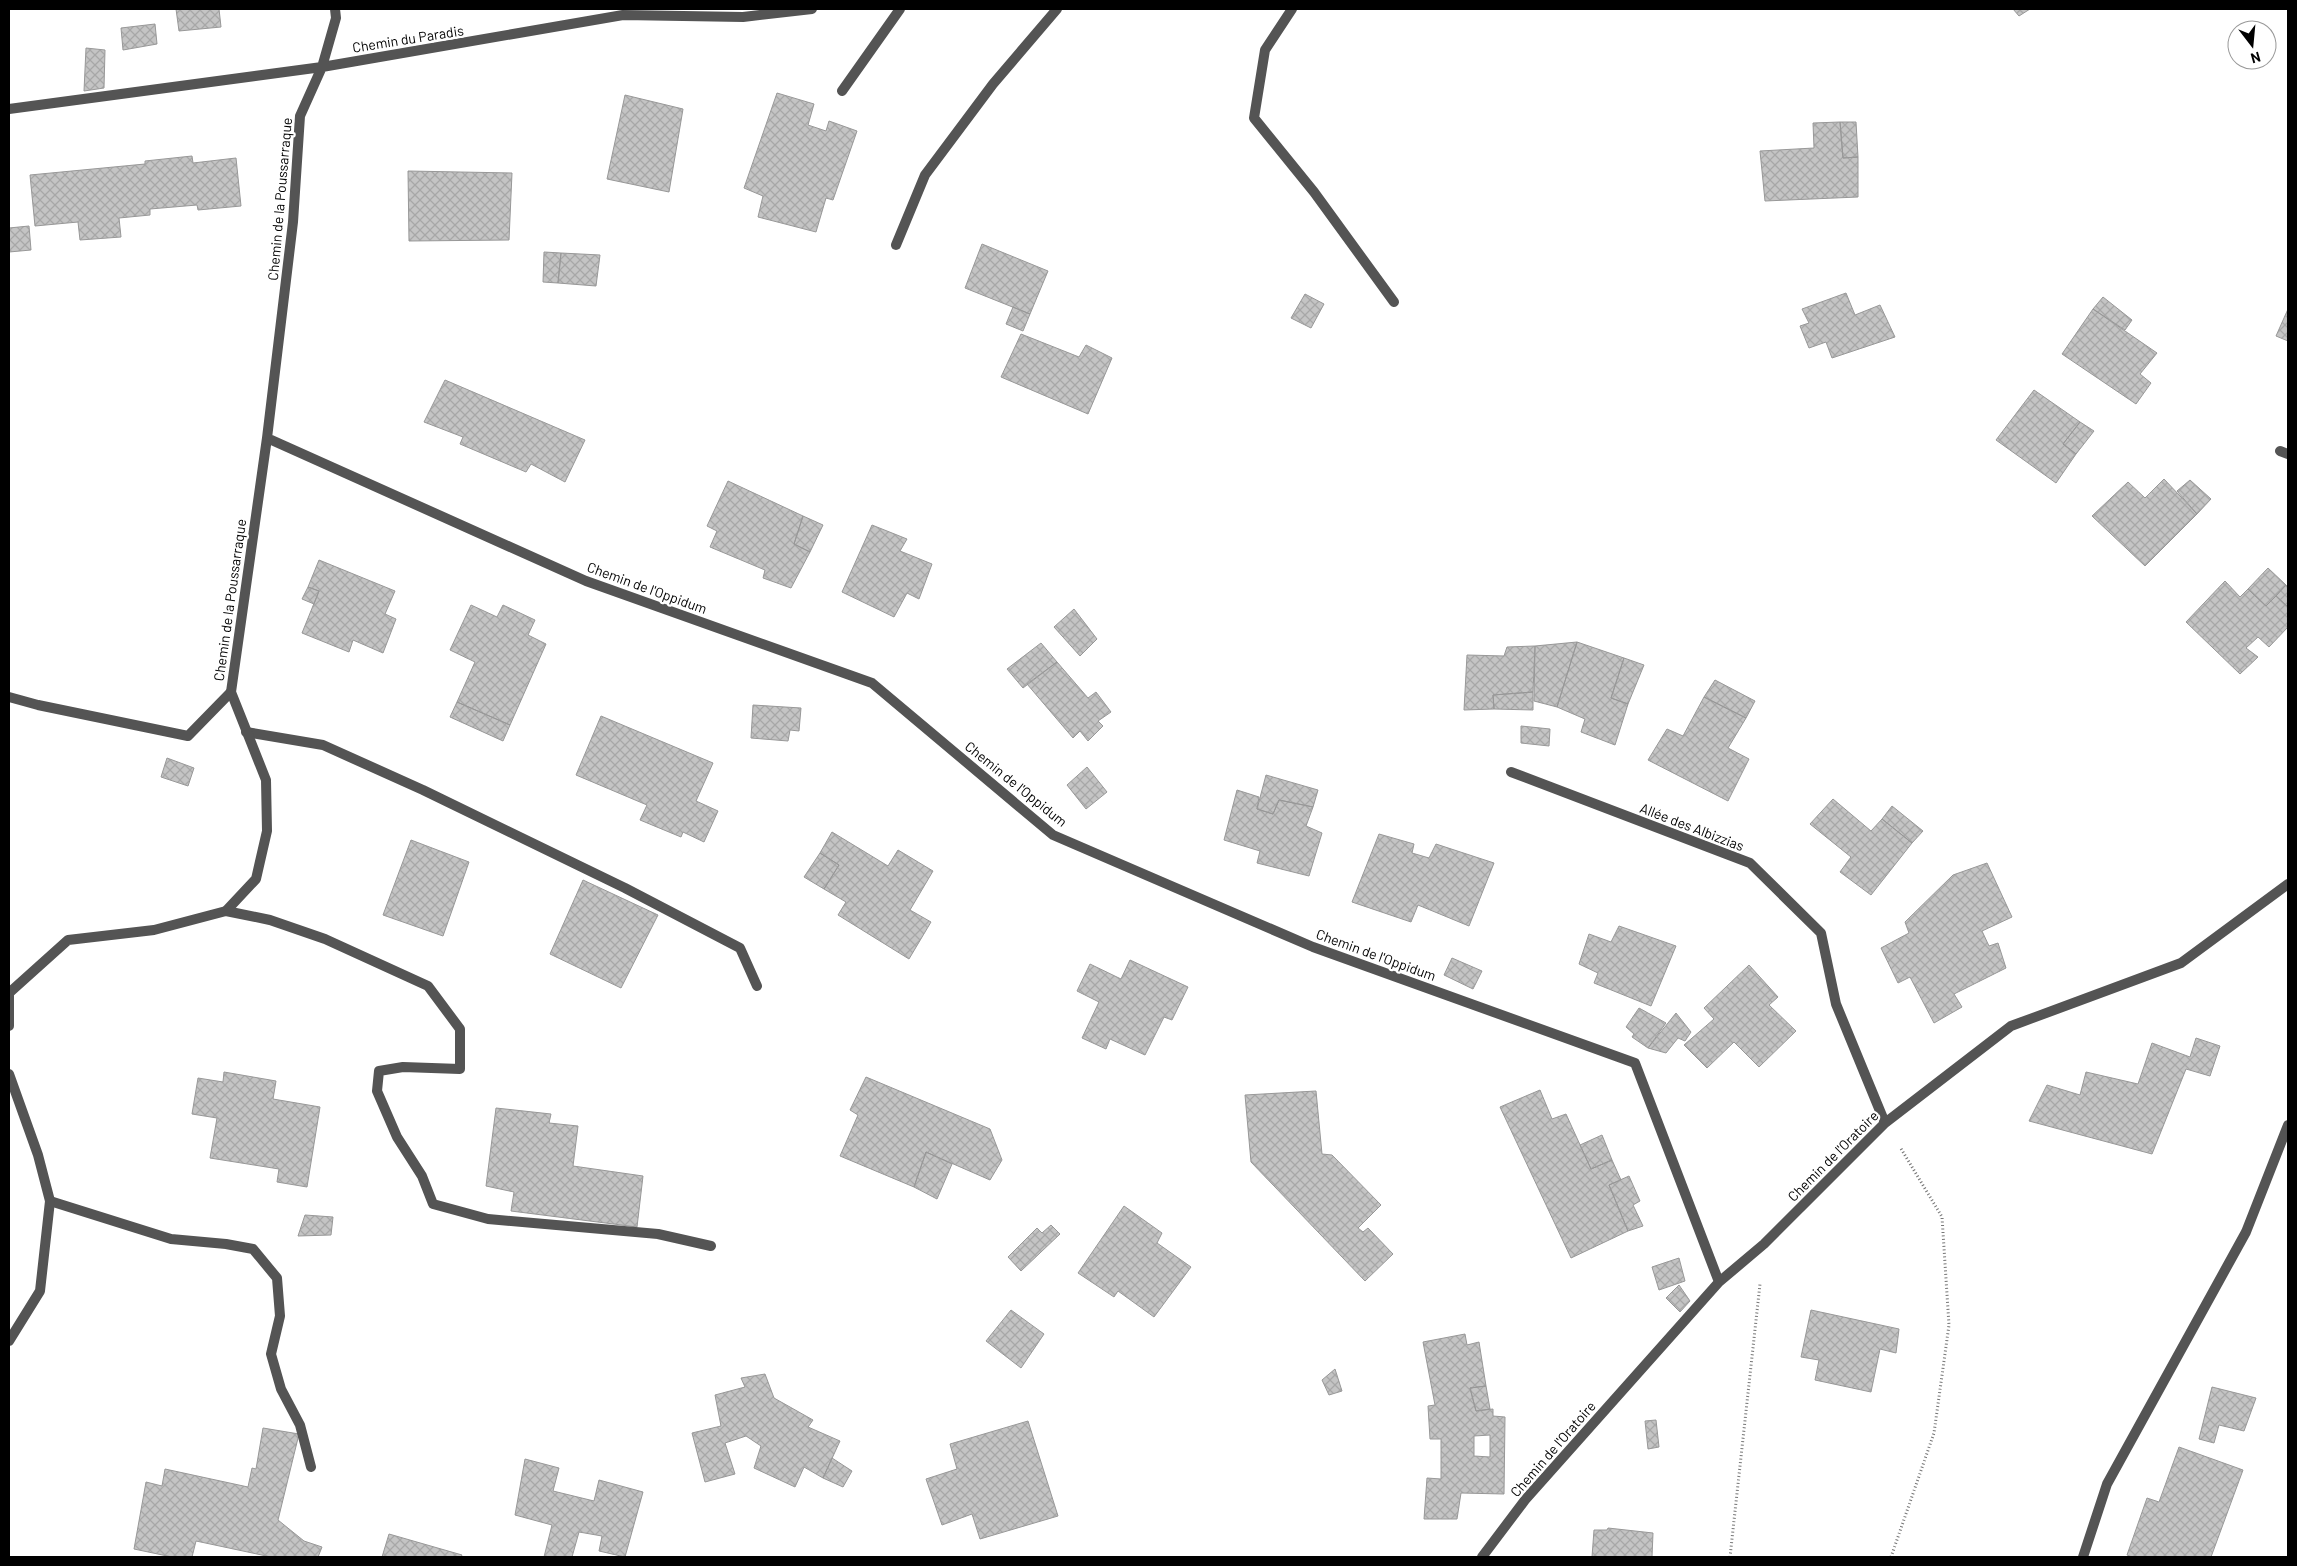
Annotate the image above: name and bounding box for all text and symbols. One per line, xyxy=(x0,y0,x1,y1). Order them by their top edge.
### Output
north arrow xyxy=(2227,20,2277,70)
street label: Chemin du Paradis xyxy=(351,21,465,56)
text: N xyxy=(2249,49,2263,67)
street label: Chemin de la Poussarraque xyxy=(264,117,295,281)
street label: Chemin de la Poussarraque xyxy=(210,518,249,682)
street label: Chemin de l'Oppidum xyxy=(585,558,709,617)
street label: Chemin de l'Oppidum xyxy=(962,737,1071,830)
street label: Allée des Albizzias xyxy=(1638,799,1747,854)
street label: Chemin de l'Oppidum xyxy=(1314,925,1438,984)
street label: Chemin de l'Oratoire xyxy=(1784,1107,1882,1205)
street label: Chemin de l'Oratoire xyxy=(1506,1397,1599,1500)

